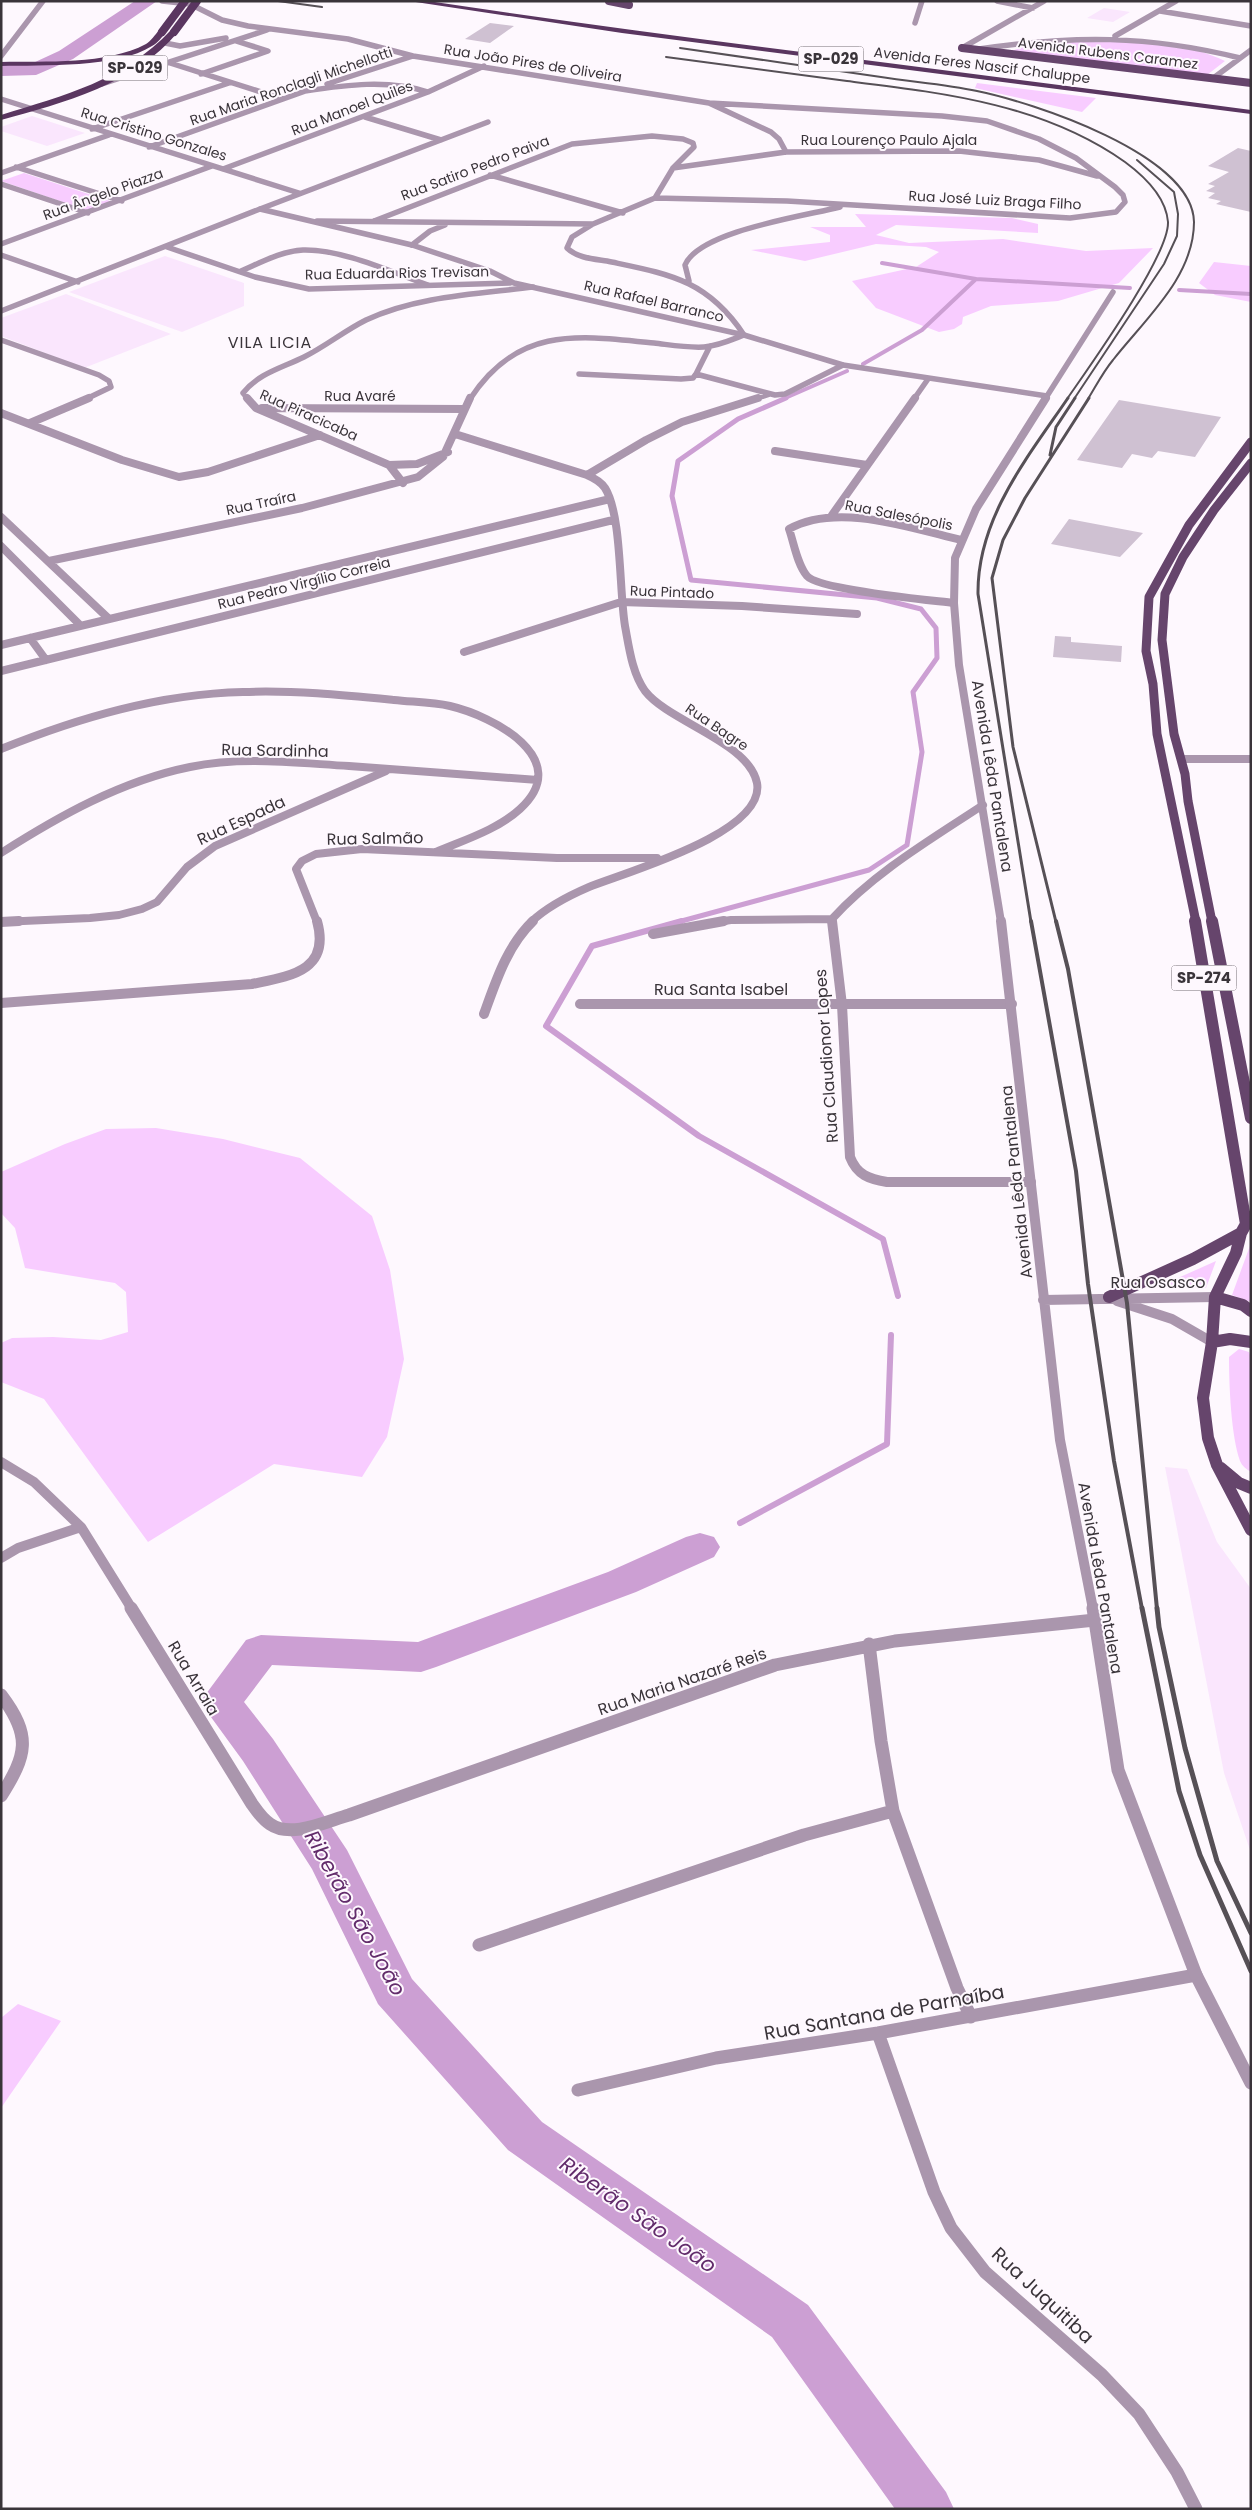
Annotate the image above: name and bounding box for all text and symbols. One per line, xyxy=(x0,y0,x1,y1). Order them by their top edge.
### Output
street label: Avenida Rubens Caramez xyxy=(1017,32,1199,74)
street label: Rua João Pires de Oliveira xyxy=(442,39,624,87)
street label: Rua Maria Ronclagli Michellotti xyxy=(187,42,395,130)
street label: Avenida Feres Nascif Chaluppe xyxy=(873,42,1092,88)
road number: SP-029 xyxy=(798,46,864,72)
road number: SP-029 xyxy=(102,56,168,80)
street label: Rua Manoel Quiles xyxy=(288,76,416,140)
street label: Rua Cristino Gonzales xyxy=(79,102,229,166)
street label: Rua Satiro Pedro Paiva xyxy=(398,130,552,206)
street label: Rua Lourenço Paulo Ajala xyxy=(801,130,977,150)
street label: Rua Ângelo Piazza xyxy=(40,163,166,225)
street label: Rua José Luiz Braga Filho xyxy=(908,185,1082,215)
street label: Rua Eduarda Rios Trevisan xyxy=(305,261,489,285)
street label: Rua Rafael Barranco xyxy=(582,275,726,327)
district label: VILA LICIA xyxy=(228,331,312,354)
street label: Rua Piracicaba xyxy=(257,384,361,446)
street label: Rua Avaré xyxy=(324,386,396,406)
street label: Rua Traíra xyxy=(224,486,298,520)
street label: Rua Salesópolis xyxy=(843,495,955,535)
street label: Rua Pedro Virgílio Correia xyxy=(216,552,392,614)
street label: Rua Pintado xyxy=(630,581,714,603)
street label: Avenida Lêda Pantalena xyxy=(966,678,1019,874)
street label: Rua Bagre xyxy=(682,699,753,756)
street label: Rua Sardinha xyxy=(221,738,329,763)
street label: Rua Espada xyxy=(193,790,289,851)
street label: Rua Salmão xyxy=(326,826,424,851)
road number: SP-274 xyxy=(1172,966,1236,990)
street label: Rua Claudionor Lopes xyxy=(809,968,844,1144)
street label: Rua Santa Isabel xyxy=(654,978,788,1001)
street label: Avenida Lêda Pantalena xyxy=(995,1084,1038,1280)
street label: Rua Osasco xyxy=(1110,1271,1206,1294)
street label: Avenida Lêda Pantalena xyxy=(1072,1480,1129,1676)
street label: Rua Arraia xyxy=(162,1637,225,1720)
street label: Rua Maria Nazaré Reis xyxy=(595,1642,770,1721)
water label: Riberão São João xyxy=(298,1825,413,2001)
street label: Rua Santana de Parnaíba xyxy=(762,1978,1006,2047)
water label: Riberão São João xyxy=(554,2150,722,2280)
street label: Rua Juquitiba xyxy=(986,2241,1100,2350)

